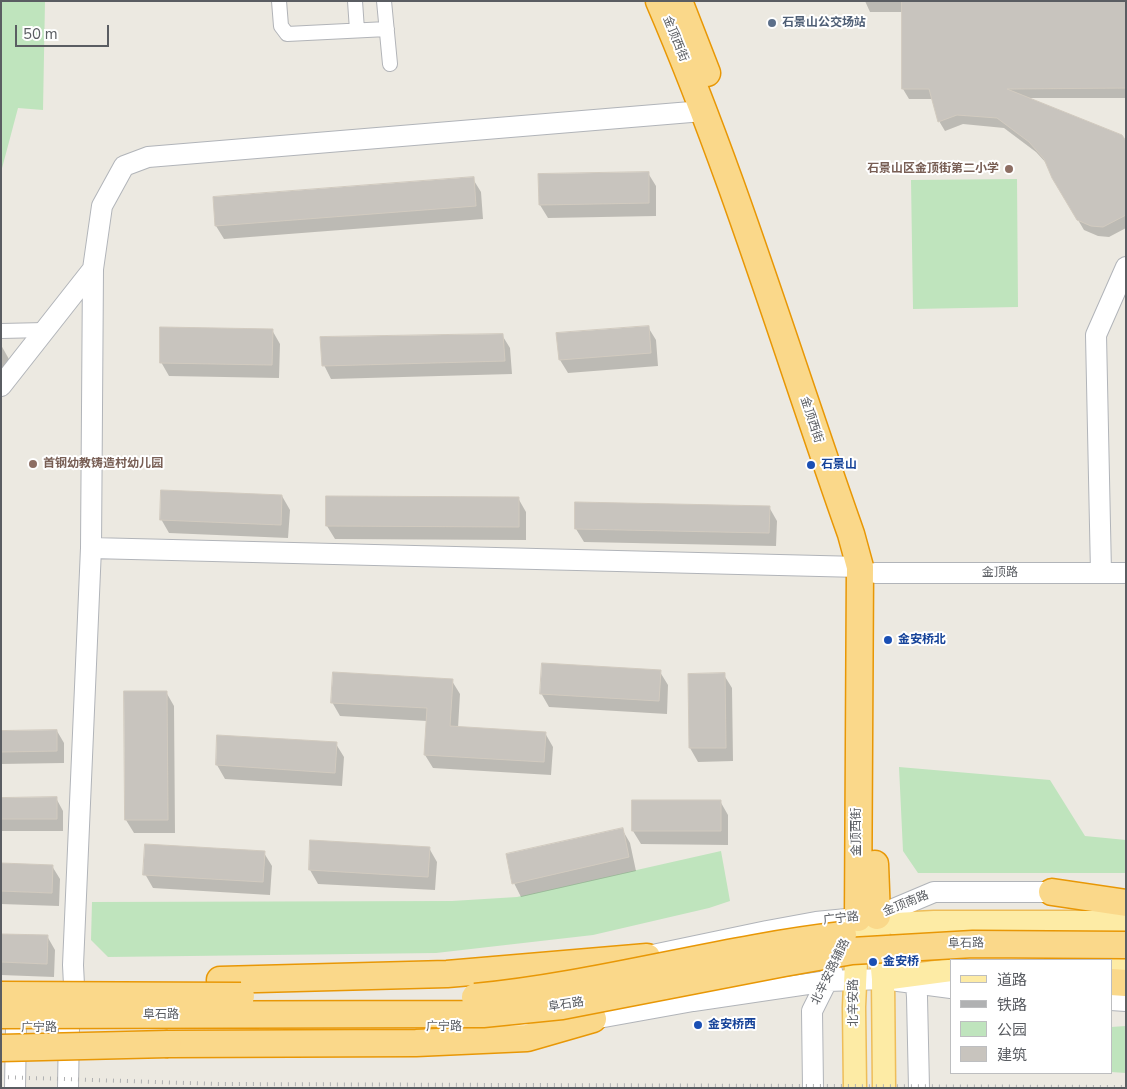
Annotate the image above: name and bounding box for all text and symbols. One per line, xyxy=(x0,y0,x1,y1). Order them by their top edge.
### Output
street label: 金顶西街 xyxy=(659,14,691,64)
scale bar xyxy=(18,15,111,47)
place label: 石景山公交场站 xyxy=(782,16,866,30)
marker: 石景山公交场站 xyxy=(766,17,778,29)
text: 50 m xyxy=(23,24,58,44)
place label: 石景山区金顶街第二小学 xyxy=(867,162,999,176)
marker: 石景山区金顶街第二小学 xyxy=(1003,163,1015,175)
street label: 金顶西街 xyxy=(797,395,825,445)
place label: 首钢幼教铸造村幼儿园 xyxy=(43,457,163,471)
marker: 首钢幼教铸造村幼儿园 xyxy=(27,458,39,470)
place label: 石景山 xyxy=(821,458,857,472)
marker: 石景山 xyxy=(805,459,817,471)
street label: 金顶路 xyxy=(982,566,1018,580)
place label: 金安桥北 xyxy=(898,633,946,647)
marker: 金安桥北 xyxy=(882,634,894,646)
street label: 金顶西街 xyxy=(850,808,864,856)
street label: 金顶南路 xyxy=(881,888,931,920)
street label: 广宁路 xyxy=(822,910,860,928)
street label: 北辛安路辅路 xyxy=(809,936,853,1008)
street label: 阜石路 xyxy=(948,936,984,952)
place label: 金安桥 xyxy=(883,955,919,969)
marker: 金安桥 xyxy=(867,956,879,968)
legend xyxy=(950,959,1112,1074)
text: 道路 xyxy=(997,970,1027,990)
street label: 北辛安路 xyxy=(847,979,861,1027)
street label: 阜石路 xyxy=(547,995,585,1015)
text: 铁路 xyxy=(997,995,1027,1015)
street label: 阜石路 xyxy=(143,1008,179,1022)
place label: 金安桥西 xyxy=(708,1018,756,1032)
marker: 金安桥西 xyxy=(692,1019,704,1031)
street label: 广宁路 xyxy=(426,1020,462,1034)
text: 公园 xyxy=(997,1020,1027,1040)
street label: 广宁路 xyxy=(21,1021,57,1035)
text: 建筑 xyxy=(997,1045,1027,1065)

